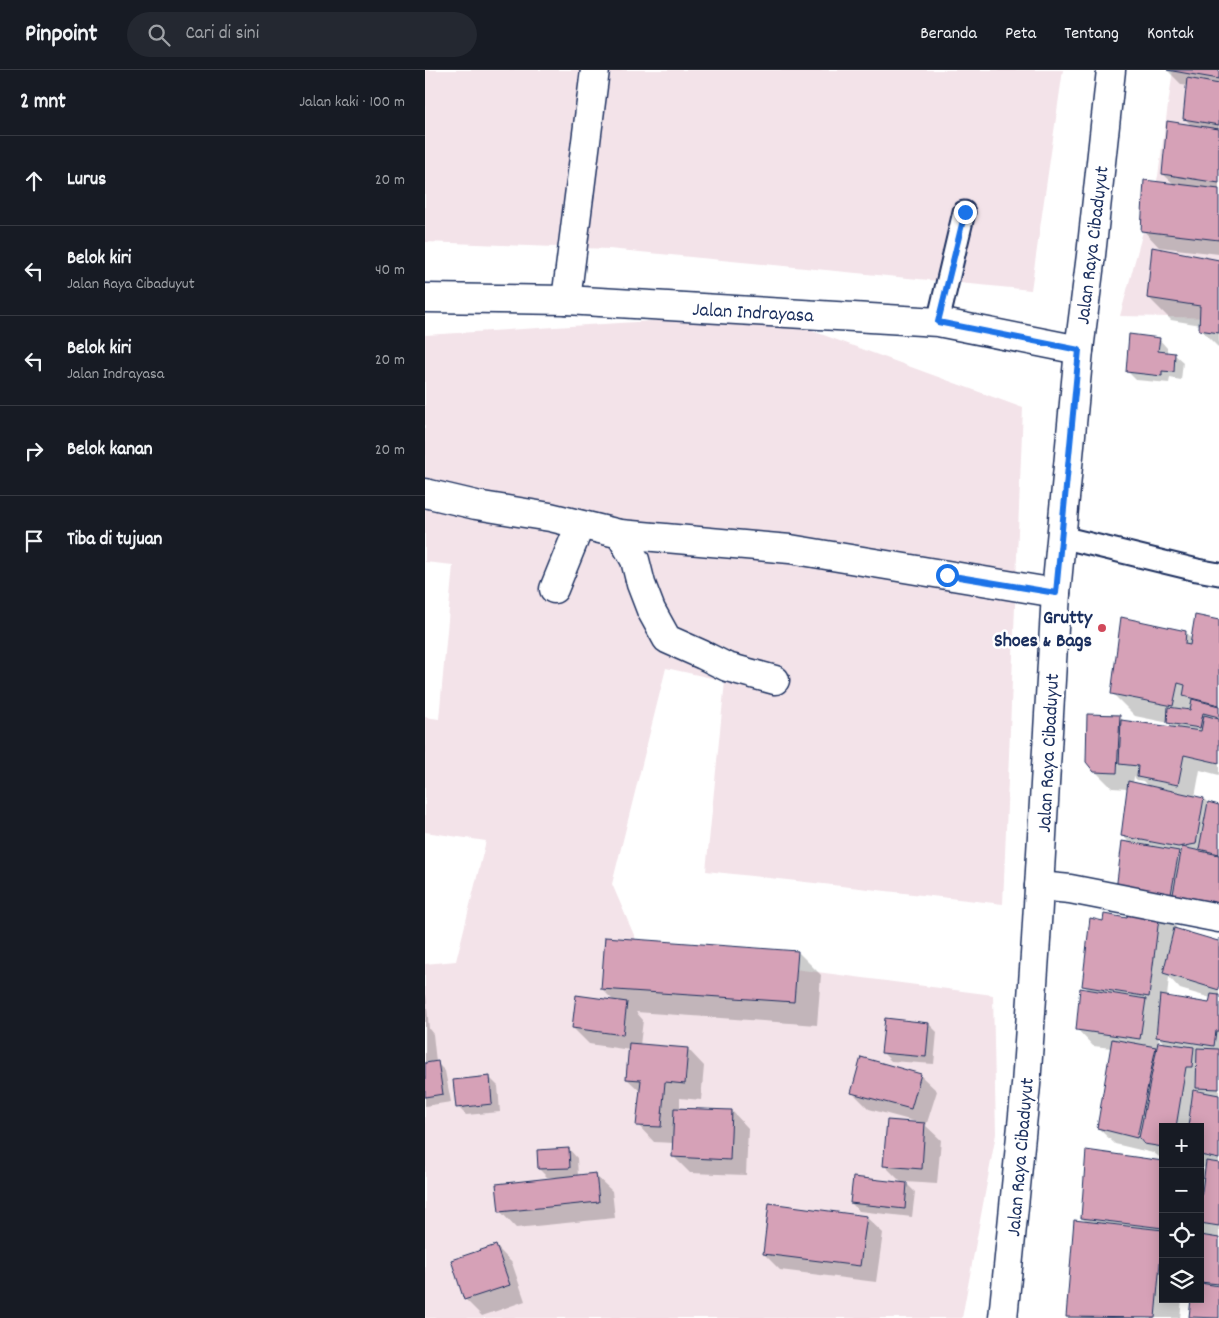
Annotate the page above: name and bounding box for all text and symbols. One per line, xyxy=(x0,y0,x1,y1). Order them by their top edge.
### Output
search box xyxy=(127,12,477,57)
text: Pinpoint xyxy=(25,18,97,52)
icon: search xyxy=(145,21,173,49)
text: Cari di sini xyxy=(185,21,259,48)
text: Beranda xyxy=(920,22,977,47)
text: Peta xyxy=(1005,22,1036,47)
text: Tentang xyxy=(1064,22,1119,47)
text: Kontak xyxy=(1147,22,1194,47)
text: 2 mnt xyxy=(20,88,66,118)
text: Jalan kaki · 100 m xyxy=(299,91,405,114)
street label: Jalan Raya Cibaduyut xyxy=(1070,165,1118,326)
icon: ahead xyxy=(20,167,48,195)
text: Lurus xyxy=(67,167,106,194)
text: 20 m xyxy=(375,169,405,192)
route end xyxy=(954,201,977,224)
text: Belok kiri xyxy=(67,246,131,273)
icon: left xyxy=(20,257,48,285)
text: 40 m xyxy=(375,259,405,282)
text: Jalan Raya Cibaduyut xyxy=(67,273,195,296)
street label: Jalan Indrayasa xyxy=(691,297,815,331)
text: Belok kiri xyxy=(67,336,131,363)
icon: left xyxy=(20,347,48,375)
text: 20 m xyxy=(375,349,405,372)
text: Jalan Indrayasa xyxy=(67,363,164,386)
icon: right xyxy=(20,437,48,465)
text: Belok kanan xyxy=(67,437,153,464)
text: 20 m xyxy=(375,439,405,462)
icon: arrive xyxy=(20,527,48,555)
text: Tiba di tujuan xyxy=(67,527,162,554)
route start xyxy=(936,564,959,587)
place label: Grutty Shoes & Bags xyxy=(994,605,1093,656)
marker: Grutty Shoes & Bags xyxy=(1096,622,1108,634)
street label: Jalan Raya Cibaduyut xyxy=(1032,673,1068,834)
street label: Jalan Raya Cibaduyut xyxy=(1001,1077,1043,1238)
map controls xyxy=(1159,1123,1204,1303)
button: + xyxy=(1159,1123,1204,1168)
button: − xyxy=(1159,1168,1204,1213)
button: locate xyxy=(1159,1213,1204,1258)
button: layers xyxy=(1159,1258,1204,1303)

